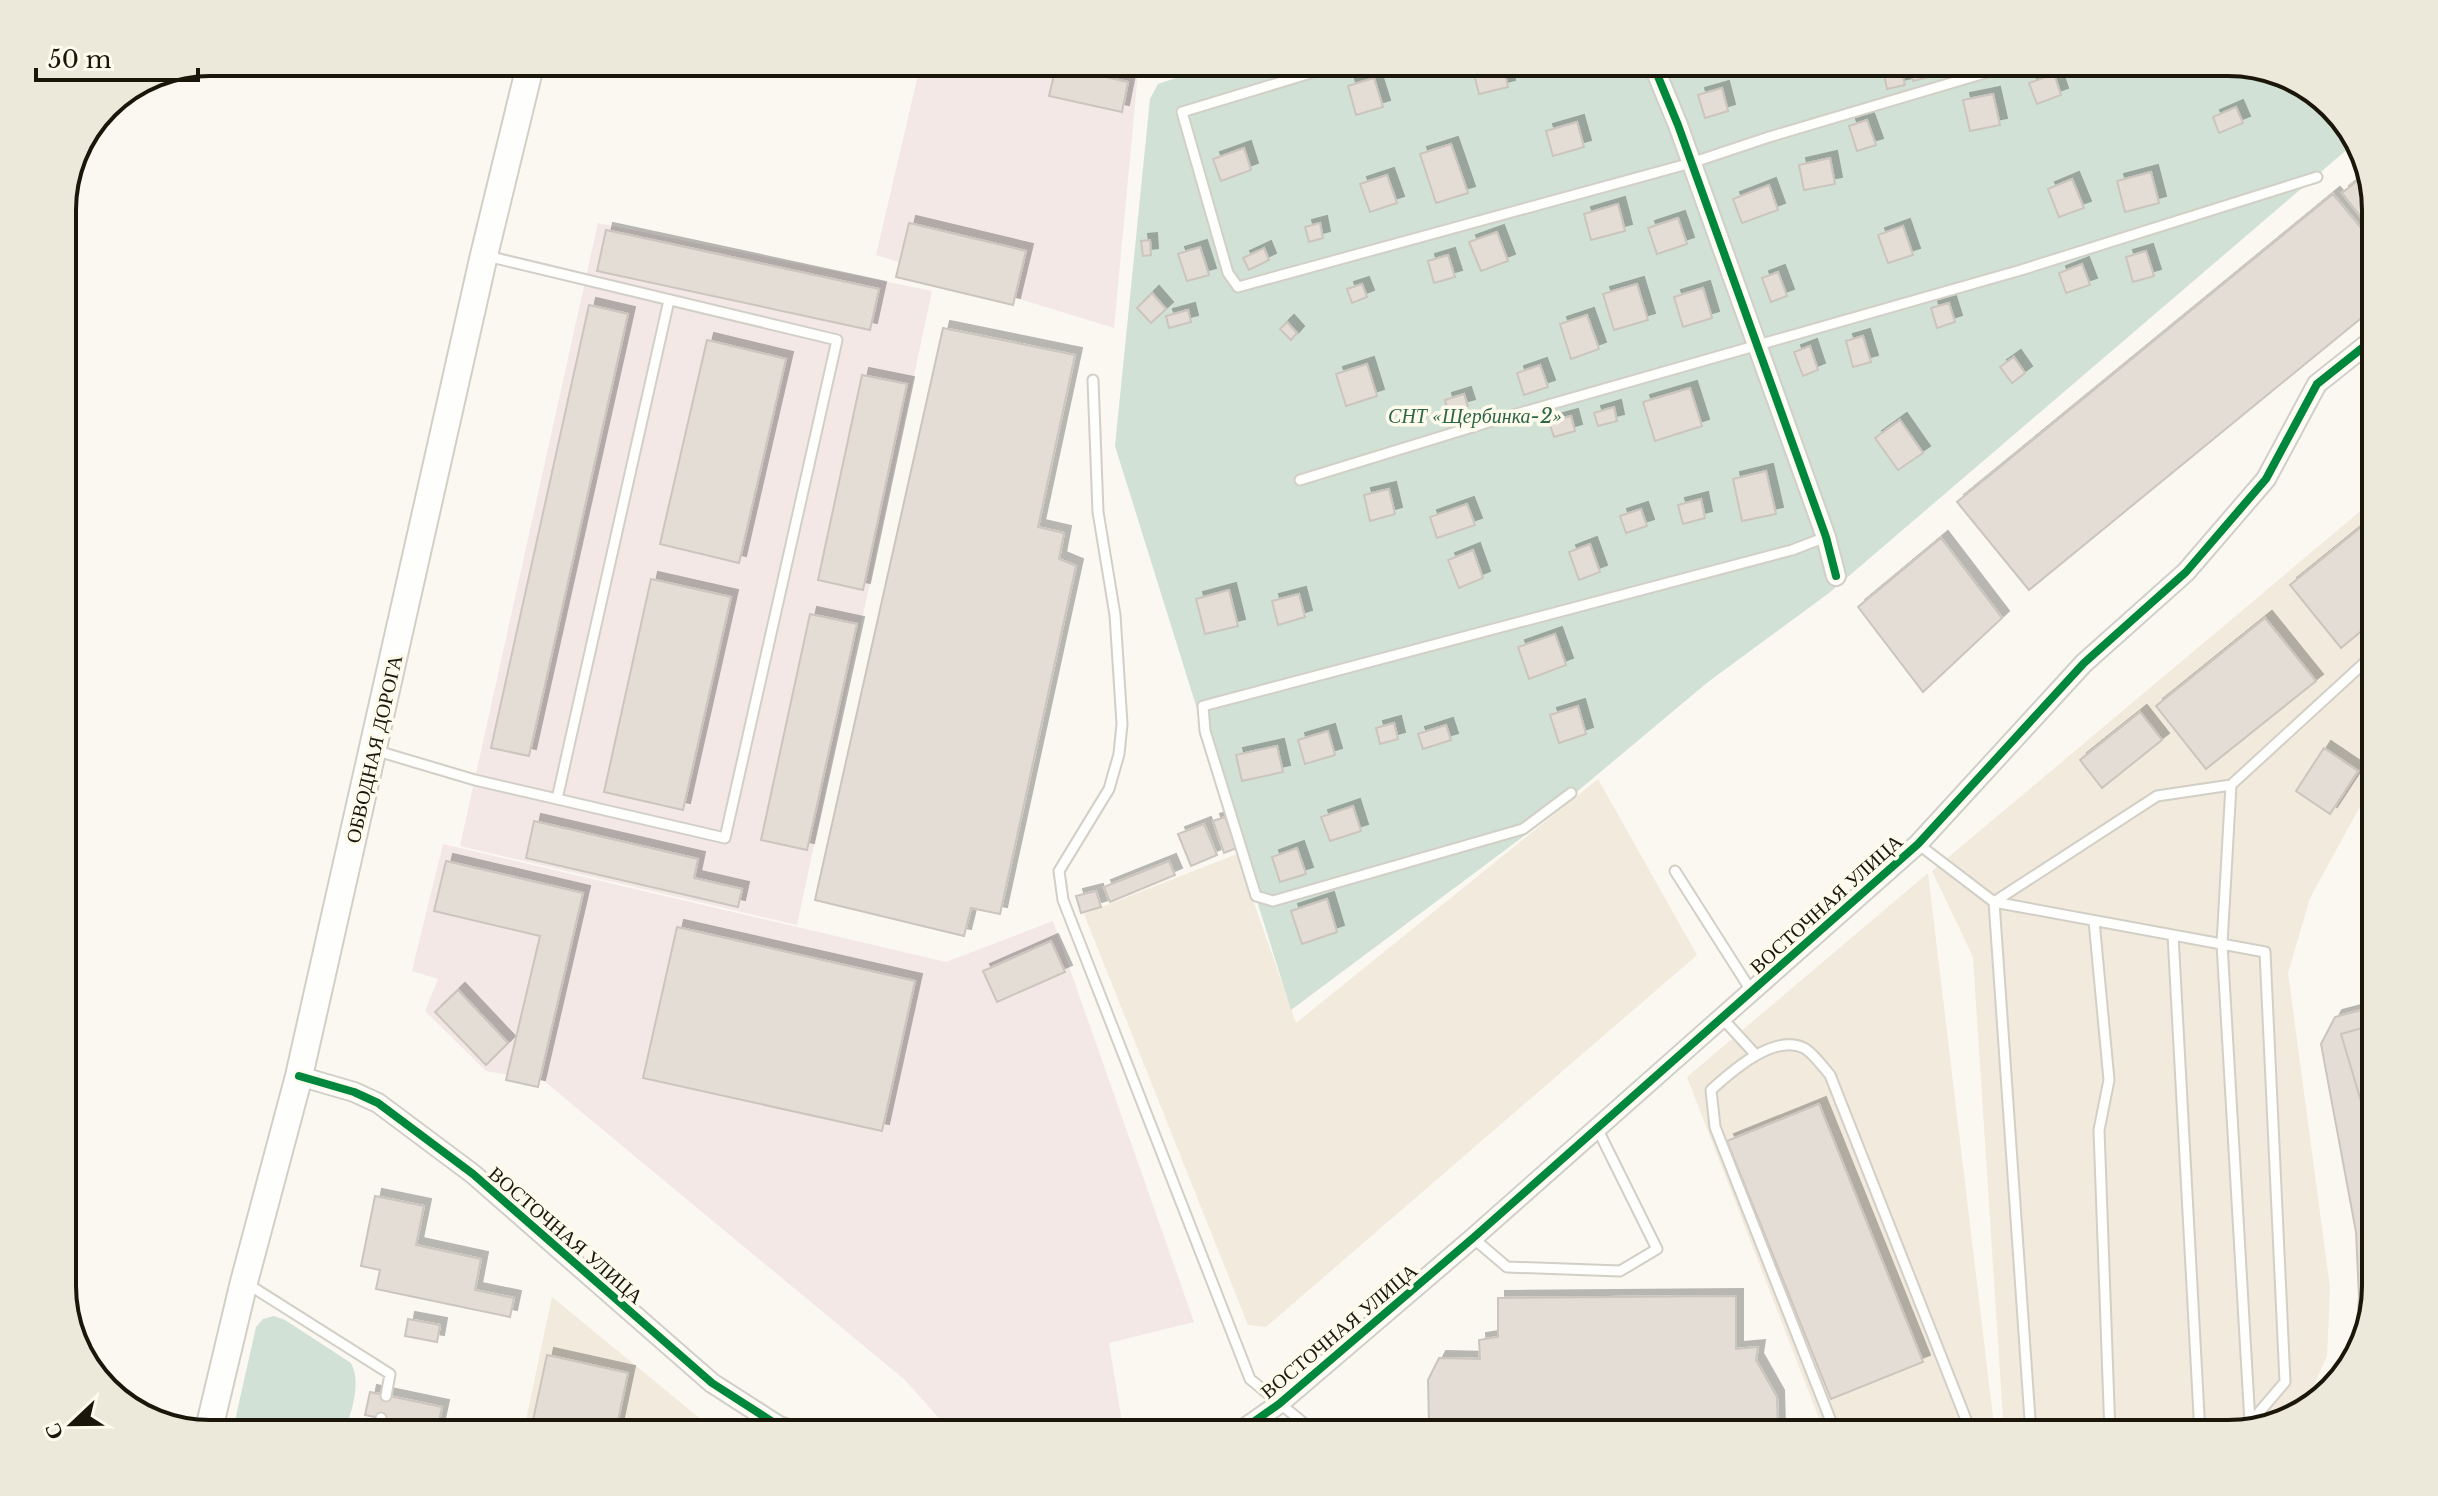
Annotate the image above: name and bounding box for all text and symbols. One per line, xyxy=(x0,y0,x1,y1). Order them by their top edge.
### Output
scale bar xyxy=(36,32,198,82)
text: 50 m xyxy=(48,45,112,74)
park label: СНТ «Щербинка-2» xyxy=(1388,404,1562,428)
street label: ОБВОДНАЯ ДОРОГА xyxy=(341,652,407,845)
street label: ВОСТОЧНАЯ УЛИЦА xyxy=(1745,829,1908,979)
street label: ВОСТОЧНАЯ УЛИЦА xyxy=(484,1161,649,1309)
street label: ВОСТОЧНАЯ УЛИЦА xyxy=(1256,1258,1423,1404)
north arrow xyxy=(32,1384,112,1464)
text: С xyxy=(38,1419,69,1444)

